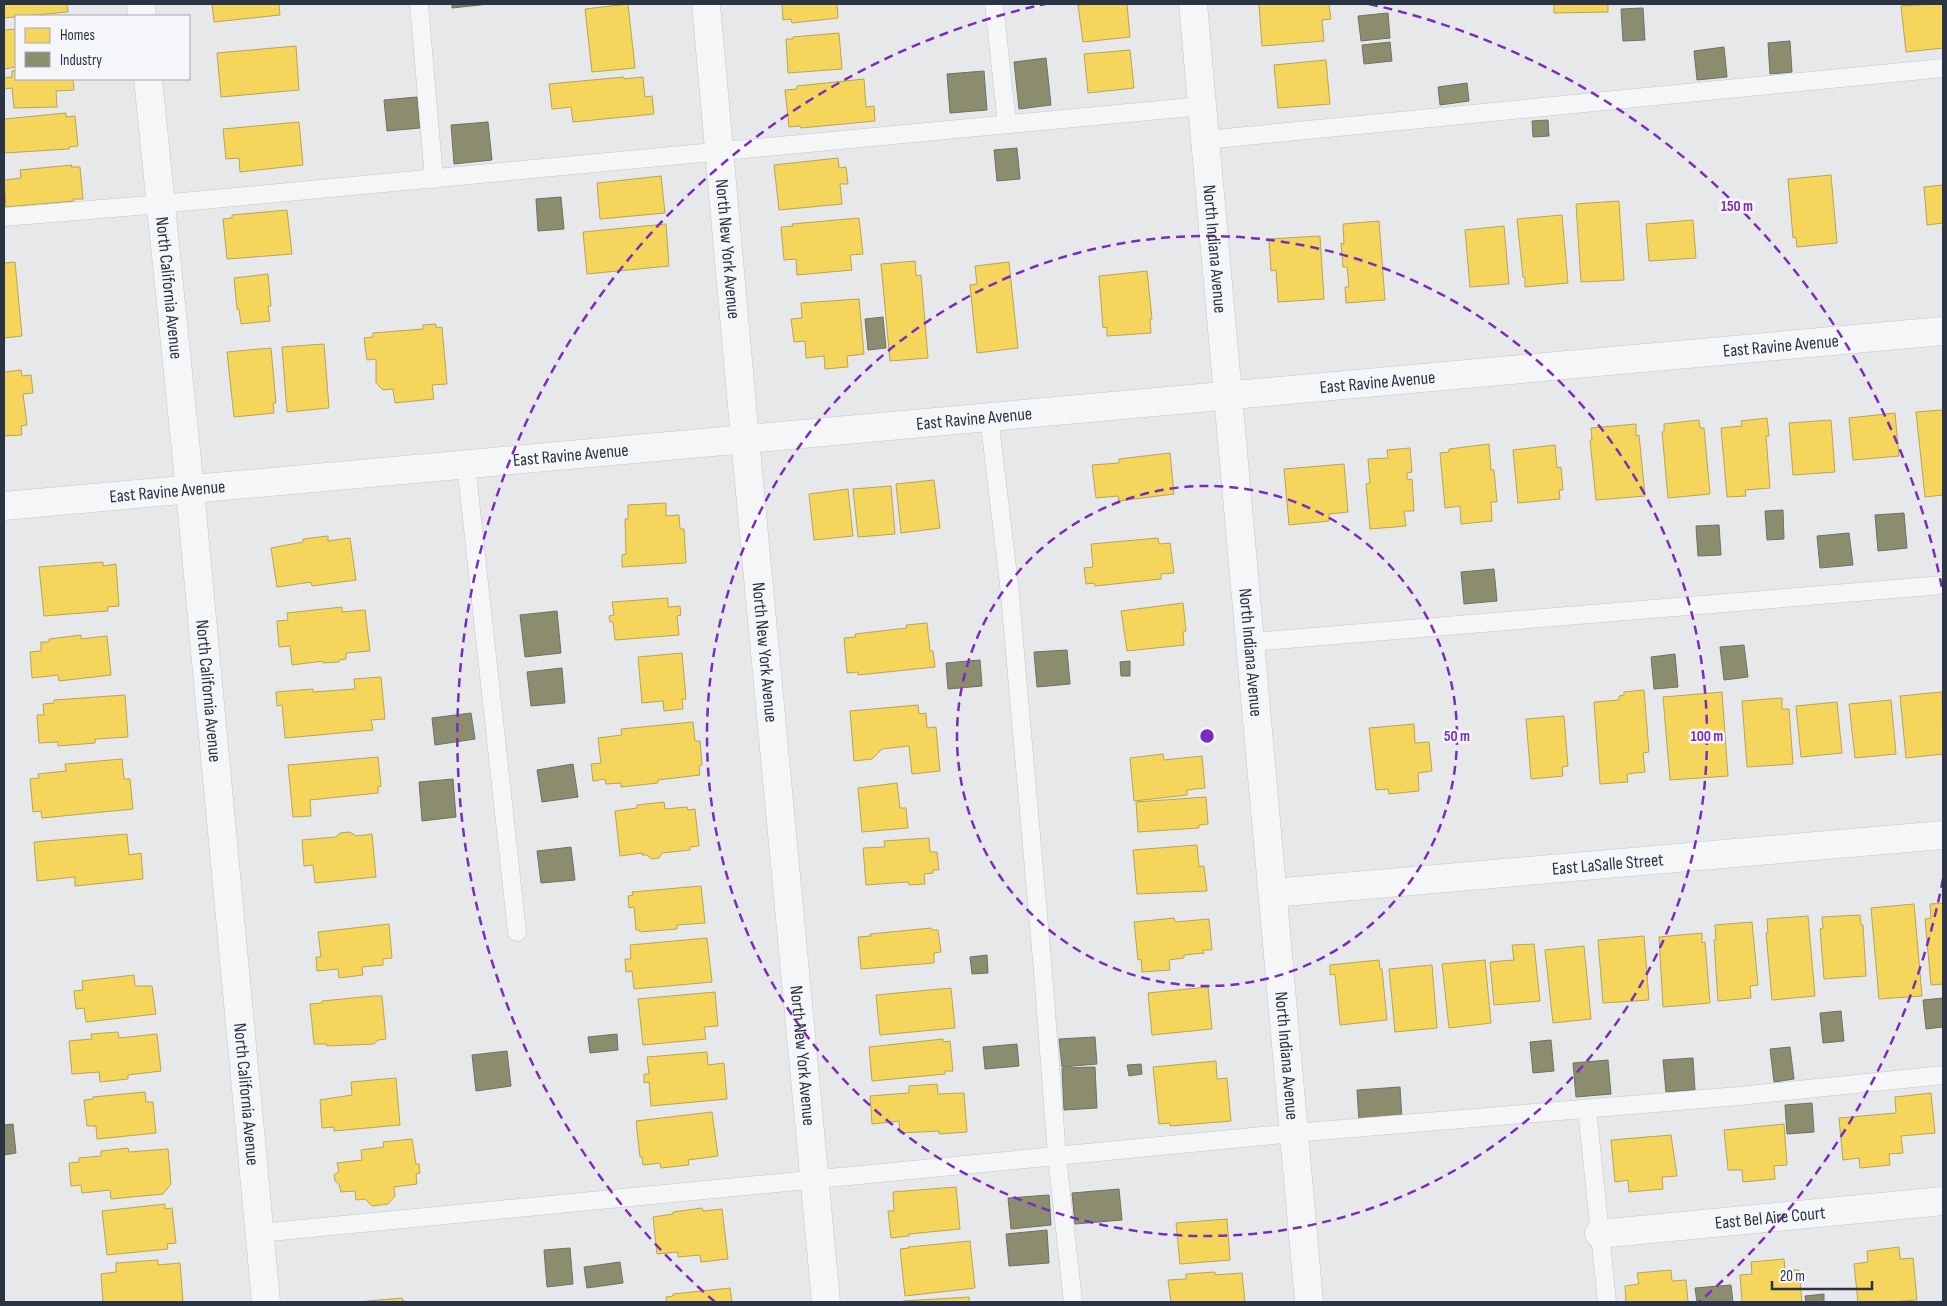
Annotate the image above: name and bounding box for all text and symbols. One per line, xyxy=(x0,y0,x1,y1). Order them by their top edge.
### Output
legend xyxy=(15,15,190,80)
text: Homes xyxy=(60,26,95,45)
text: Industry xyxy=(60,51,102,70)
street label: North New York Avenue xyxy=(711,178,745,320)
street label: North Indiana Avenue xyxy=(1199,184,1231,314)
text: 150 m xyxy=(1721,197,1753,216)
street label: North California Avenue xyxy=(152,216,187,360)
street label: East Ravine Avenue xyxy=(1722,330,1840,361)
street label: East Ravine Avenue xyxy=(1319,366,1436,398)
street label: East Ravine Avenue xyxy=(915,403,1033,434)
street label: East Ravine Avenue xyxy=(512,439,629,471)
street label: East Ravine Avenue xyxy=(109,476,226,507)
street label: North New York Avenue xyxy=(748,581,782,723)
street label: North Indiana Avenue xyxy=(1235,587,1267,718)
street label: North California Avenue xyxy=(192,619,226,763)
centre of rings xyxy=(1198,727,1216,745)
text: 50 m xyxy=(1444,727,1470,746)
text: 100 m xyxy=(1691,727,1723,746)
street label: East LaSalle Street xyxy=(1551,849,1665,879)
street label: North New York Avenue xyxy=(786,985,820,1127)
street label: North Indiana Avenue xyxy=(1271,991,1303,1121)
street label: North California Avenue xyxy=(229,1022,264,1166)
street label: East Bel Aire Court xyxy=(1714,1202,1827,1233)
scale bar xyxy=(1772,1258,1872,1290)
text: 20 m xyxy=(1780,1267,1805,1286)

